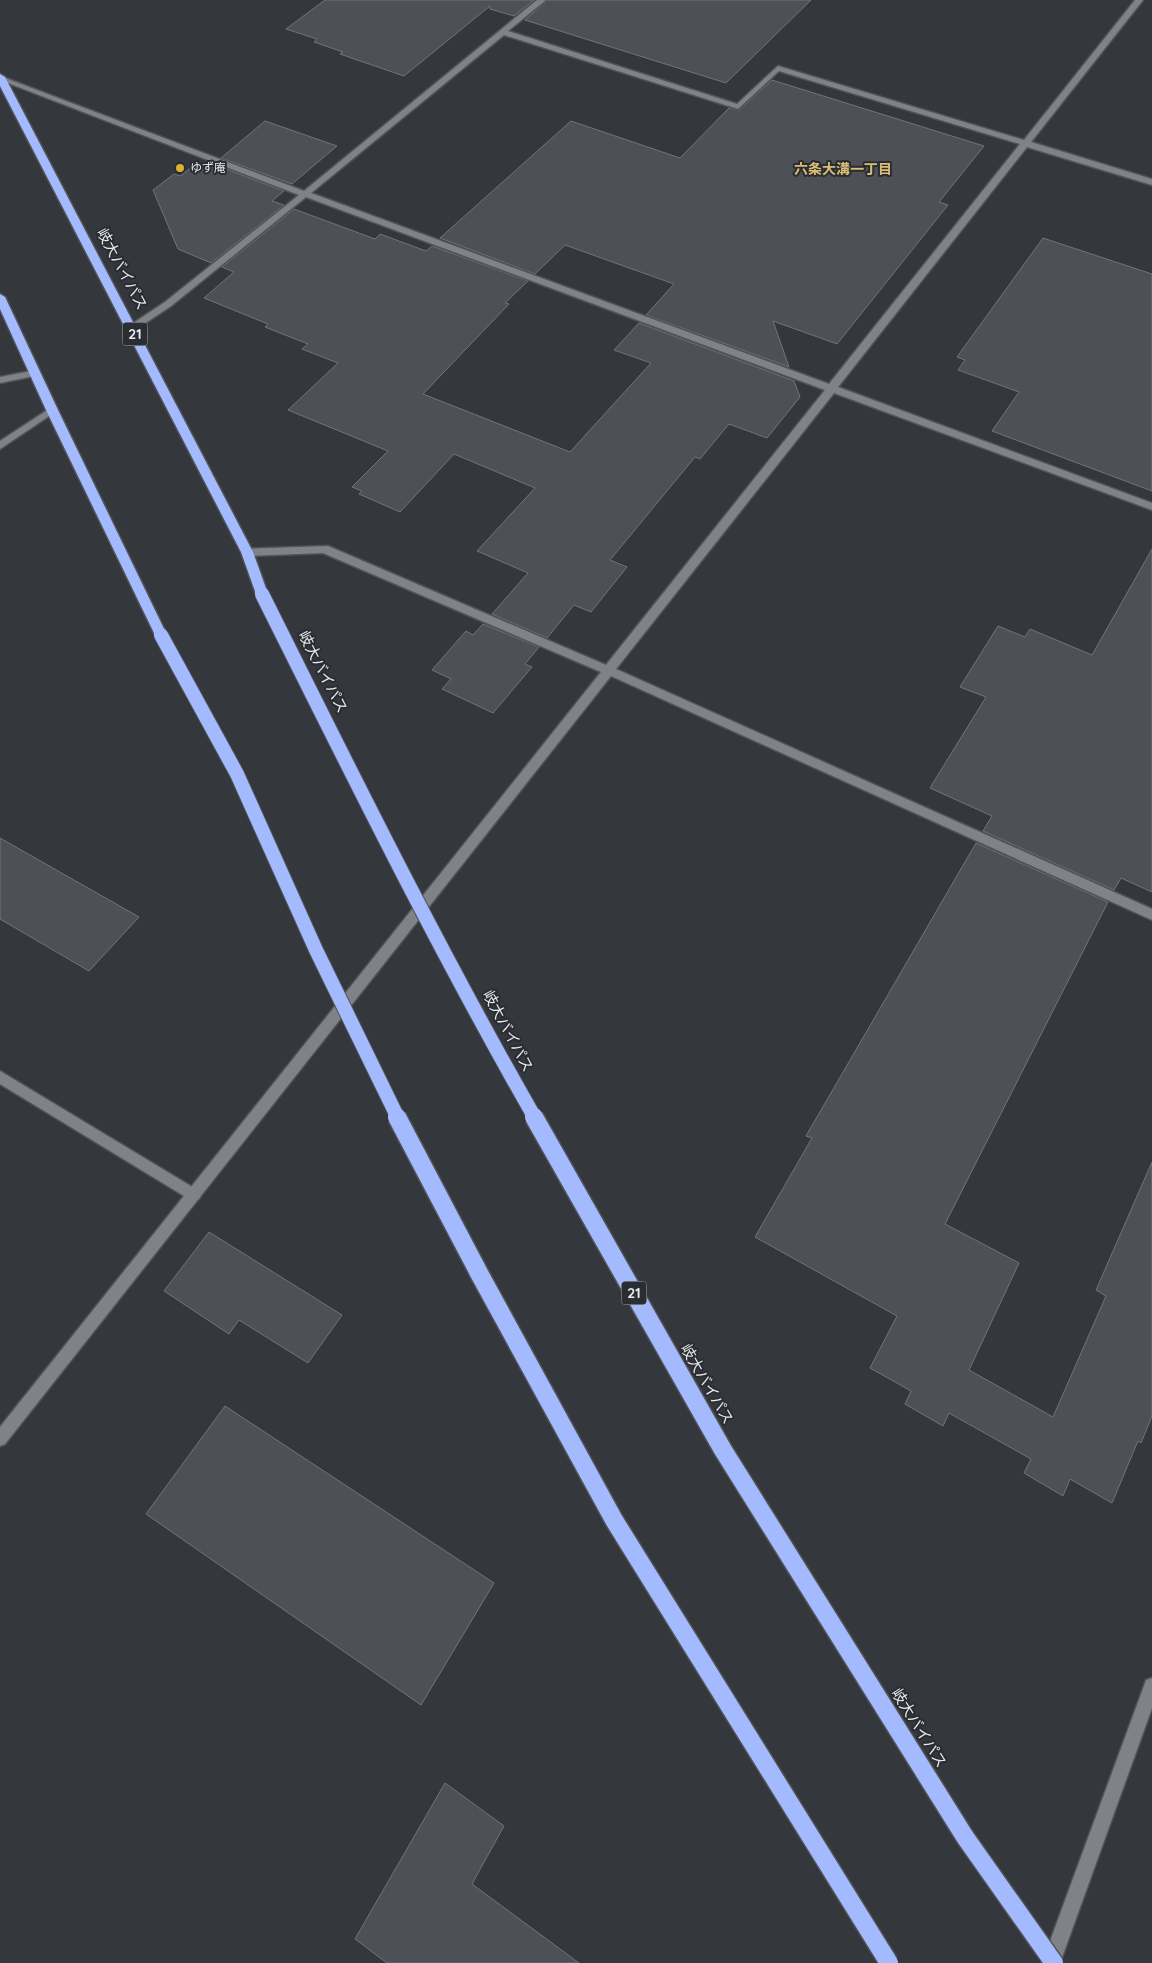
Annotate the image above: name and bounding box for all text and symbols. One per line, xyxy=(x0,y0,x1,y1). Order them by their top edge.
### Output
place label: ゆず庵 xyxy=(190,160,226,175)
district label: 六条大溝一丁目 xyxy=(794,160,892,178)
marker: ゆず庵 xyxy=(174,162,186,174)
street label: 岐大バイパス xyxy=(93,225,152,313)
road number: 21 xyxy=(122,322,148,346)
street label: 岐大バイパス xyxy=(295,627,352,716)
street label: 岐大バイパス xyxy=(479,987,538,1075)
road number: 21 xyxy=(622,1282,646,1305)
street label: 岐大バイパス xyxy=(677,1340,738,1427)
street label: 岐大バイパス xyxy=(888,1685,951,1771)

